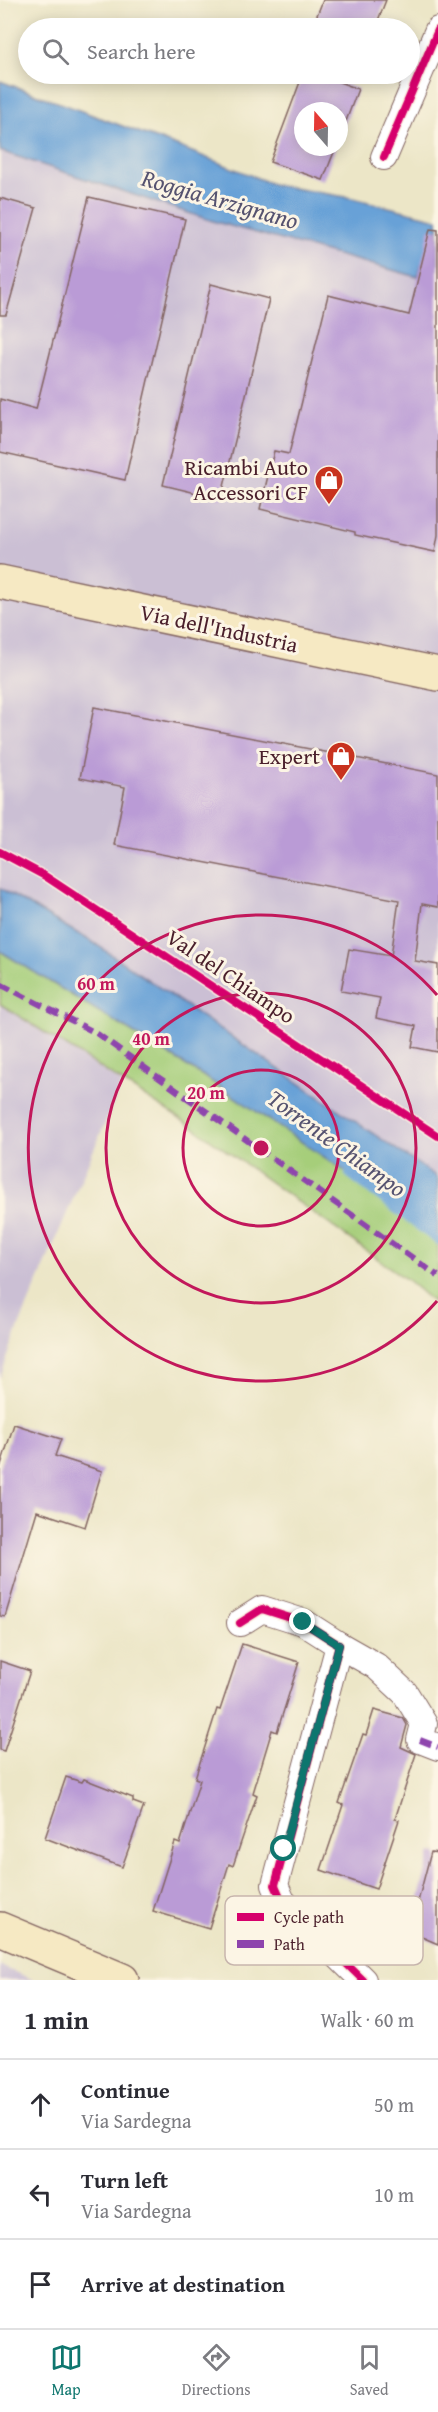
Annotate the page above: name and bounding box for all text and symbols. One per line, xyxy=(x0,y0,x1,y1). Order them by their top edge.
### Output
search box xyxy=(18,18,420,84)
icon: search xyxy=(39,35,72,68)
text: Search here xyxy=(87,35,196,67)
north arrow xyxy=(294,102,348,156)
water label: Roggia Arzignano xyxy=(137,160,302,238)
place label: Ricambi Auto Accessori CF xyxy=(184,451,308,508)
shop icon: Ricambi Auto Accessori CF xyxy=(313,464,345,506)
street label: Via dell'Industria xyxy=(137,596,302,660)
place label: Expert xyxy=(259,740,320,772)
shop icon: Expert xyxy=(325,740,357,782)
street label: Val del Chiampo xyxy=(160,921,302,1031)
text: 60 m xyxy=(77,970,116,997)
text: 40 m xyxy=(132,1025,171,1052)
text: 20 m xyxy=(187,1079,226,1106)
water label: Torrente Chiampo xyxy=(260,1081,414,1205)
centre of rings xyxy=(251,1138,271,1158)
route end xyxy=(289,1608,315,1634)
route start xyxy=(270,1835,296,1861)
legend xyxy=(225,1896,423,1965)
text: Cycle path xyxy=(274,1905,344,1929)
text: Path xyxy=(274,1932,305,1956)
text: 1 min xyxy=(24,2000,89,2039)
text: Walk · 60 m xyxy=(320,2005,414,2034)
text: Continue xyxy=(81,2074,170,2106)
icon: ahead xyxy=(24,2088,57,2121)
text: 50 m xyxy=(374,2090,414,2119)
text: Via Sardegna xyxy=(81,2106,192,2135)
text: Turn left xyxy=(81,2164,168,2196)
icon: left xyxy=(24,2178,57,2211)
text: 10 m xyxy=(374,2180,414,2209)
text: Via Sardegna xyxy=(81,2196,192,2225)
icon: arrive xyxy=(24,2268,57,2301)
text: Arrive at destination xyxy=(81,2268,285,2300)
tab: Map xyxy=(50,2341,83,2401)
tab: Directions xyxy=(182,2341,251,2401)
tab: Saved xyxy=(350,2341,388,2401)

